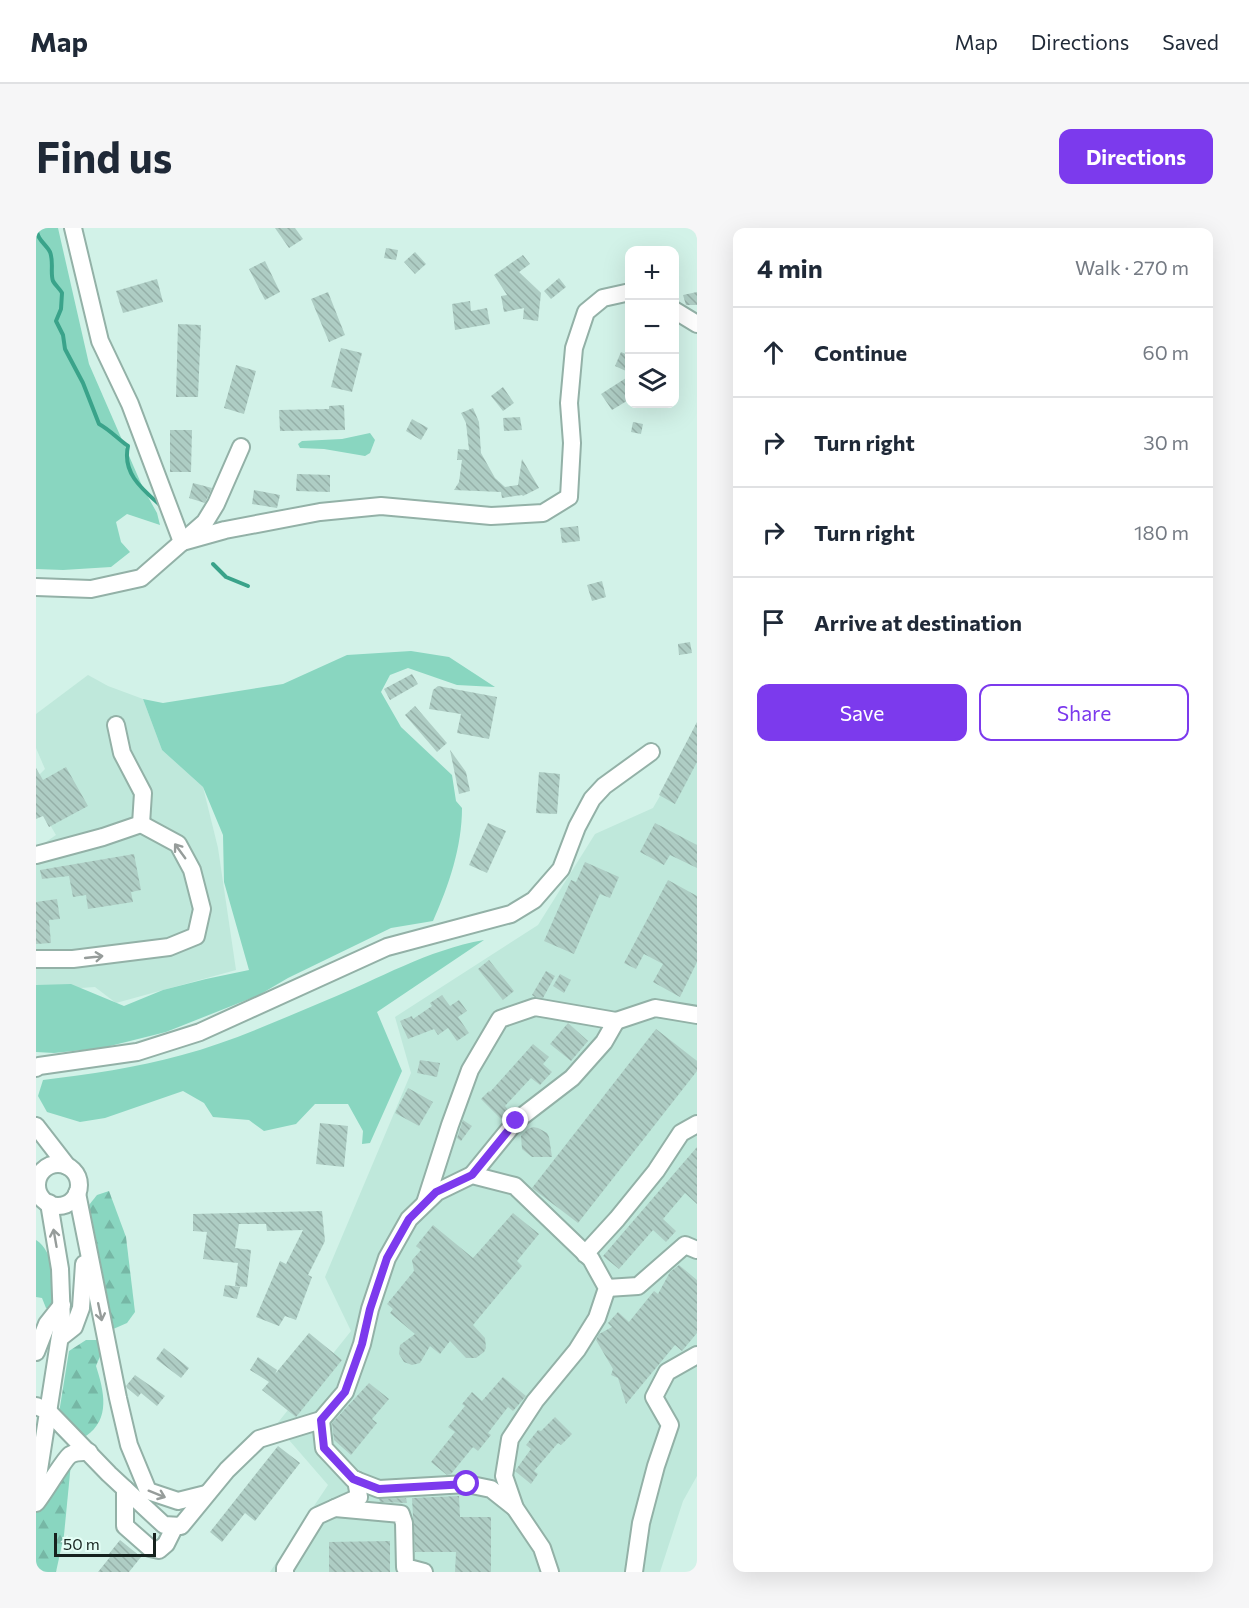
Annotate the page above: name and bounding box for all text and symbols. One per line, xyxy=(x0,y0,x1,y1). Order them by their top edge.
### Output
text: Map xyxy=(30,24,88,58)
text: Map xyxy=(955,29,998,54)
text: Directions xyxy=(1031,29,1129,54)
text: Saved xyxy=(1162,29,1219,54)
button: Directions xyxy=(1059,129,1213,184)
text: Find us xyxy=(36,130,172,182)
map controls xyxy=(625,246,679,408)
button: + xyxy=(625,246,679,300)
text: 4 min xyxy=(757,252,823,283)
text: Walk · 270 m xyxy=(1075,255,1189,279)
button: − xyxy=(625,300,679,354)
icon: ahead xyxy=(757,336,790,369)
text: Continue xyxy=(814,339,907,366)
text: 60 m xyxy=(1143,340,1189,364)
button: layers xyxy=(625,354,679,408)
icon: right xyxy=(757,426,790,459)
text: Turn right xyxy=(814,429,915,456)
text: 30 m xyxy=(1143,430,1189,454)
icon: right xyxy=(757,516,790,549)
text: Turn right xyxy=(814,519,915,546)
text: 180 m xyxy=(1134,520,1189,544)
icon: arrive xyxy=(757,606,790,639)
text: Arrive at destination xyxy=(814,609,1022,636)
button: Save xyxy=(757,684,967,741)
button: Share xyxy=(979,684,1189,741)
one-way arrow xyxy=(174,843,186,859)
one-way arrow xyxy=(84,951,104,962)
route end xyxy=(502,1107,528,1133)
one-way arrow xyxy=(49,1229,60,1249)
one-way arrow xyxy=(95,1302,106,1322)
route start xyxy=(453,1470,479,1496)
one-way arrow xyxy=(148,1489,166,1500)
scale bar xyxy=(54,1530,156,1558)
text: 50 m xyxy=(63,1534,100,1553)

